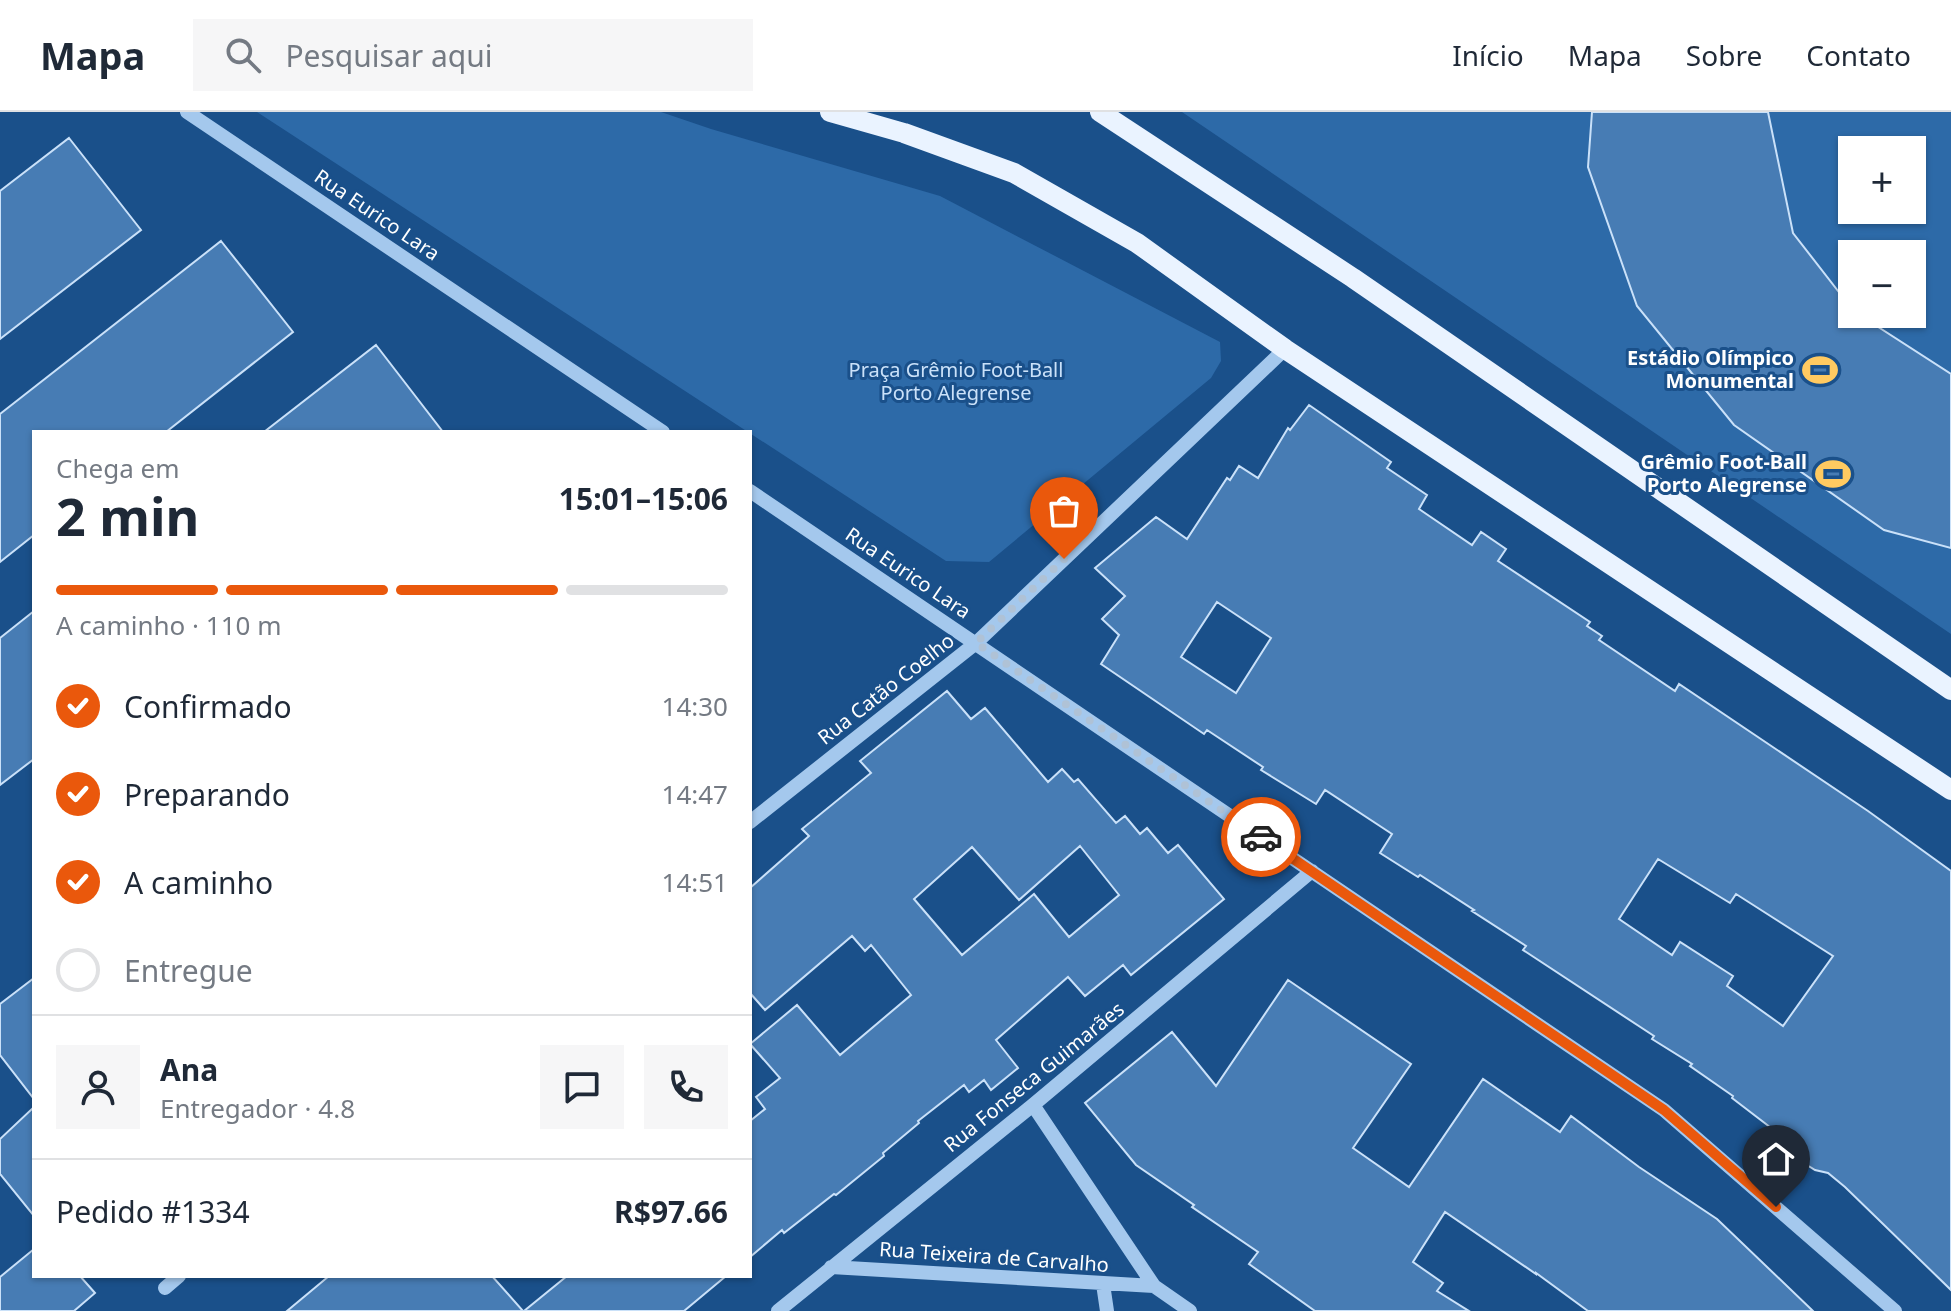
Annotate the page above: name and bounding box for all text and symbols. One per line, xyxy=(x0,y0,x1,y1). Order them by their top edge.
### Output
search box xyxy=(193,19,753,91)
text: Mapa xyxy=(40,29,145,81)
icon: search xyxy=(221,33,265,77)
text: Pesquisar aqui xyxy=(285,35,493,76)
text: Início xyxy=(1452,36,1524,74)
text: Mapa xyxy=(1568,36,1642,74)
text: Sobre xyxy=(1686,36,1762,74)
text: Contato xyxy=(1806,36,1911,74)
map controls xyxy=(1838,136,1926,328)
button: + xyxy=(1838,136,1926,224)
street label: Rua Eurico Lara xyxy=(309,163,445,267)
button: − xyxy=(1838,240,1926,328)
place label: Estádio Olímpico Monumental xyxy=(1627,344,1794,394)
sports icon: Estádio Olímpico Monumental xyxy=(1801,351,1839,389)
park label: Praça Grêmio Foot-Ball Porto Alegrense xyxy=(849,356,1063,406)
place label: Grêmio Foot-Ball Porto Alegrense xyxy=(1641,448,1807,498)
text: Chega em xyxy=(56,450,179,486)
sports icon: Grêmio Foot-Ball Porto Alegrense xyxy=(1814,455,1852,493)
pin xyxy=(1030,477,1098,559)
text: 15:01–15:06 xyxy=(559,478,728,519)
text: 2 min xyxy=(56,480,199,551)
icon: bag xyxy=(1042,489,1086,533)
street label: Rua Eurico Lara xyxy=(840,521,976,625)
text: A caminho · 110 m xyxy=(56,607,282,643)
street label: Rua Catão Coelho xyxy=(812,627,960,750)
icon: check xyxy=(56,684,100,728)
text: Confirmado xyxy=(124,686,292,727)
text: 14:30 xyxy=(662,688,728,724)
icon: check xyxy=(56,772,100,816)
text: Preparando xyxy=(124,774,290,815)
text: 14:47 xyxy=(662,776,728,812)
courier xyxy=(1221,797,1301,877)
icon: car xyxy=(1239,815,1283,859)
icon: check xyxy=(56,860,100,904)
text: A caminho xyxy=(124,862,273,903)
text: 14:51 xyxy=(662,864,728,900)
text: Entregue xyxy=(124,950,253,991)
street label: Rua Fonseca Guimarães xyxy=(938,995,1130,1158)
button: person xyxy=(56,1045,140,1129)
button: chat xyxy=(540,1045,624,1129)
button: phone xyxy=(644,1045,728,1129)
text: Ana xyxy=(160,1049,218,1090)
text: Entregador · 4.8 xyxy=(160,1090,355,1126)
pin xyxy=(1742,1125,1810,1207)
icon: home xyxy=(1754,1137,1798,1181)
text: Pedido #1334 xyxy=(56,1191,250,1232)
text: R$97.66 xyxy=(614,1191,728,1232)
street label: Rua Teixeira de Carvalho xyxy=(878,1235,1110,1278)

